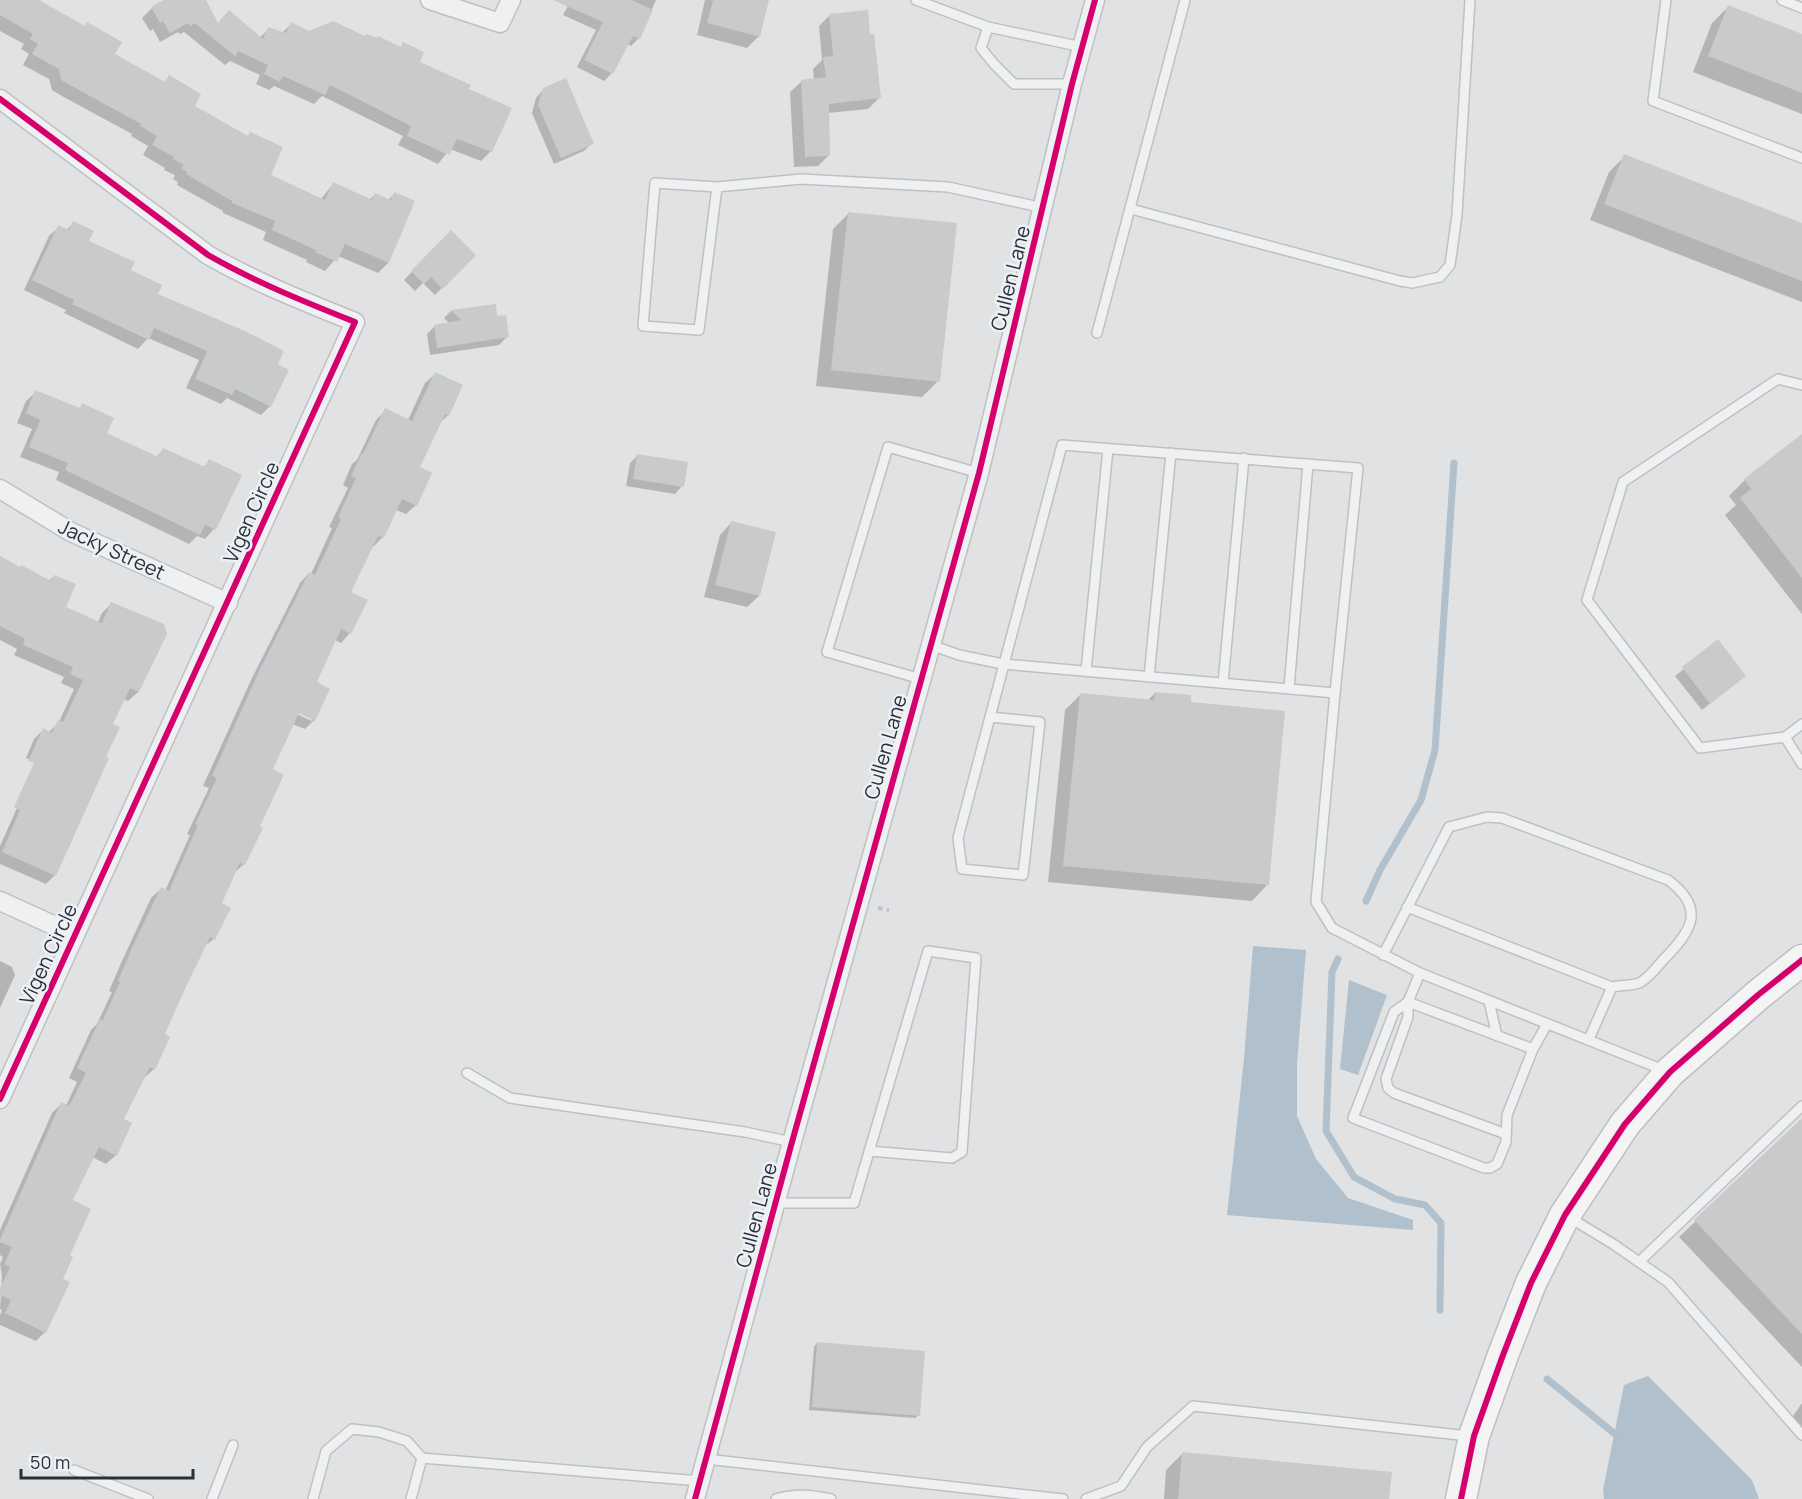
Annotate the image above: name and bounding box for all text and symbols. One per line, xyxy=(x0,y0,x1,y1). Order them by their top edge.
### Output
street label: Cullen Lane xyxy=(984,223,1036,333)
street label: Vigen Circle xyxy=(217,457,285,567)
street label: Jacky Street xyxy=(54,513,170,585)
street label: Cullen Lane xyxy=(857,692,913,802)
street label: Vigen Circle xyxy=(13,899,83,1009)
street label: Cullen Lane xyxy=(729,1160,783,1270)
scale bar xyxy=(21,1442,194,1480)
text: 50 m xyxy=(30,1450,70,1474)

